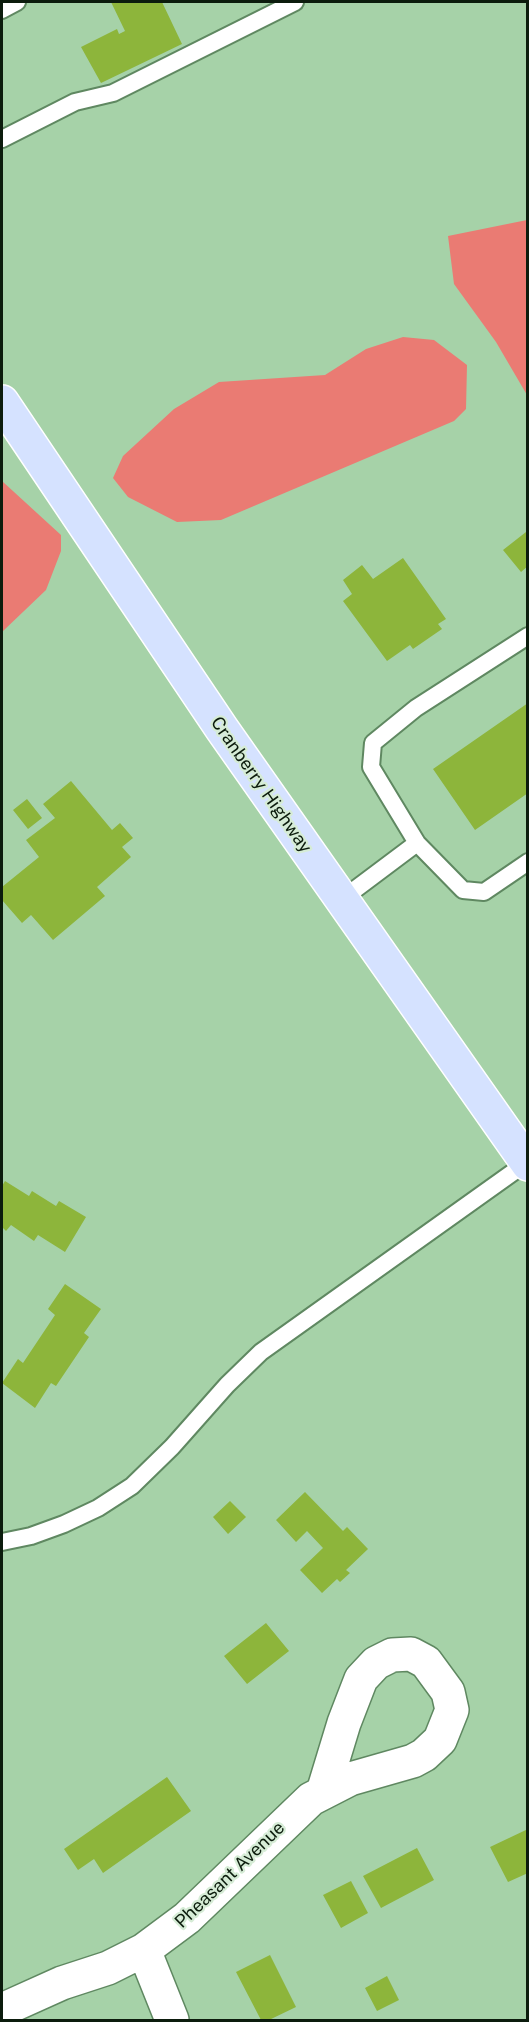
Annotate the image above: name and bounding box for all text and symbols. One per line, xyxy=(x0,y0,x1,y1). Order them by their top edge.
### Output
street label: Cranberry Highway xyxy=(206,713,316,857)
street label: Pheasant Avenue xyxy=(171,1817,289,1933)

